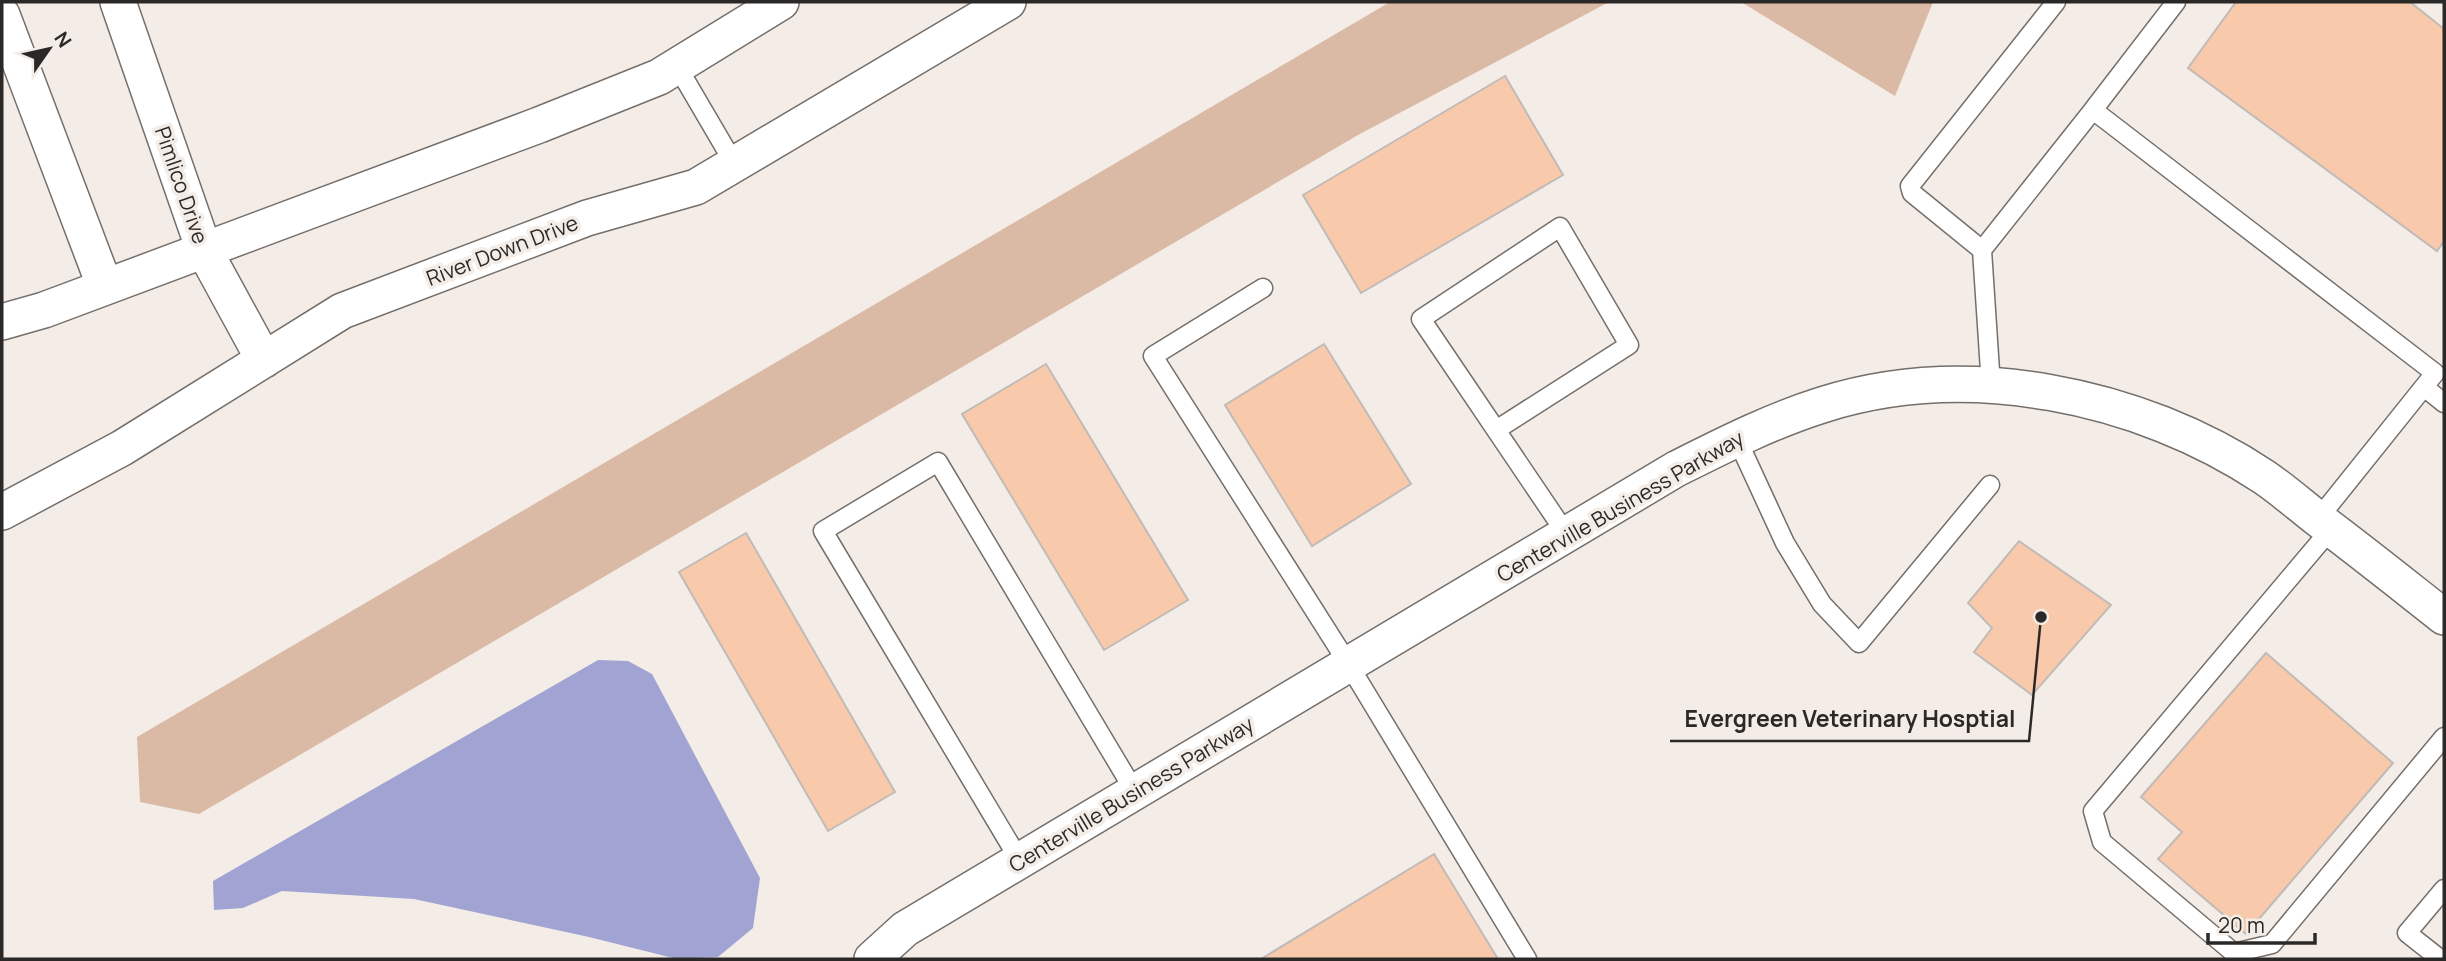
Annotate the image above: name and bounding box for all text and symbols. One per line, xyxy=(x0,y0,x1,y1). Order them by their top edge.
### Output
north arrow xyxy=(14,14,84,84)
text: N xyxy=(48,27,78,52)
street label: Pimlico Drive xyxy=(149,123,215,247)
street label: River Down Drive xyxy=(422,208,582,292)
street label: Centerville Business Parkway xyxy=(1491,424,1749,588)
callout: Evergreen Veterinary Hosptial xyxy=(1670,697,2029,741)
text: Evergreen Veterinary Hosptial xyxy=(1685,702,2015,734)
street label: Centerville Business Parkway xyxy=(1003,710,1259,878)
scale bar xyxy=(2208,902,2315,946)
text: 20 m xyxy=(2218,911,2265,939)

